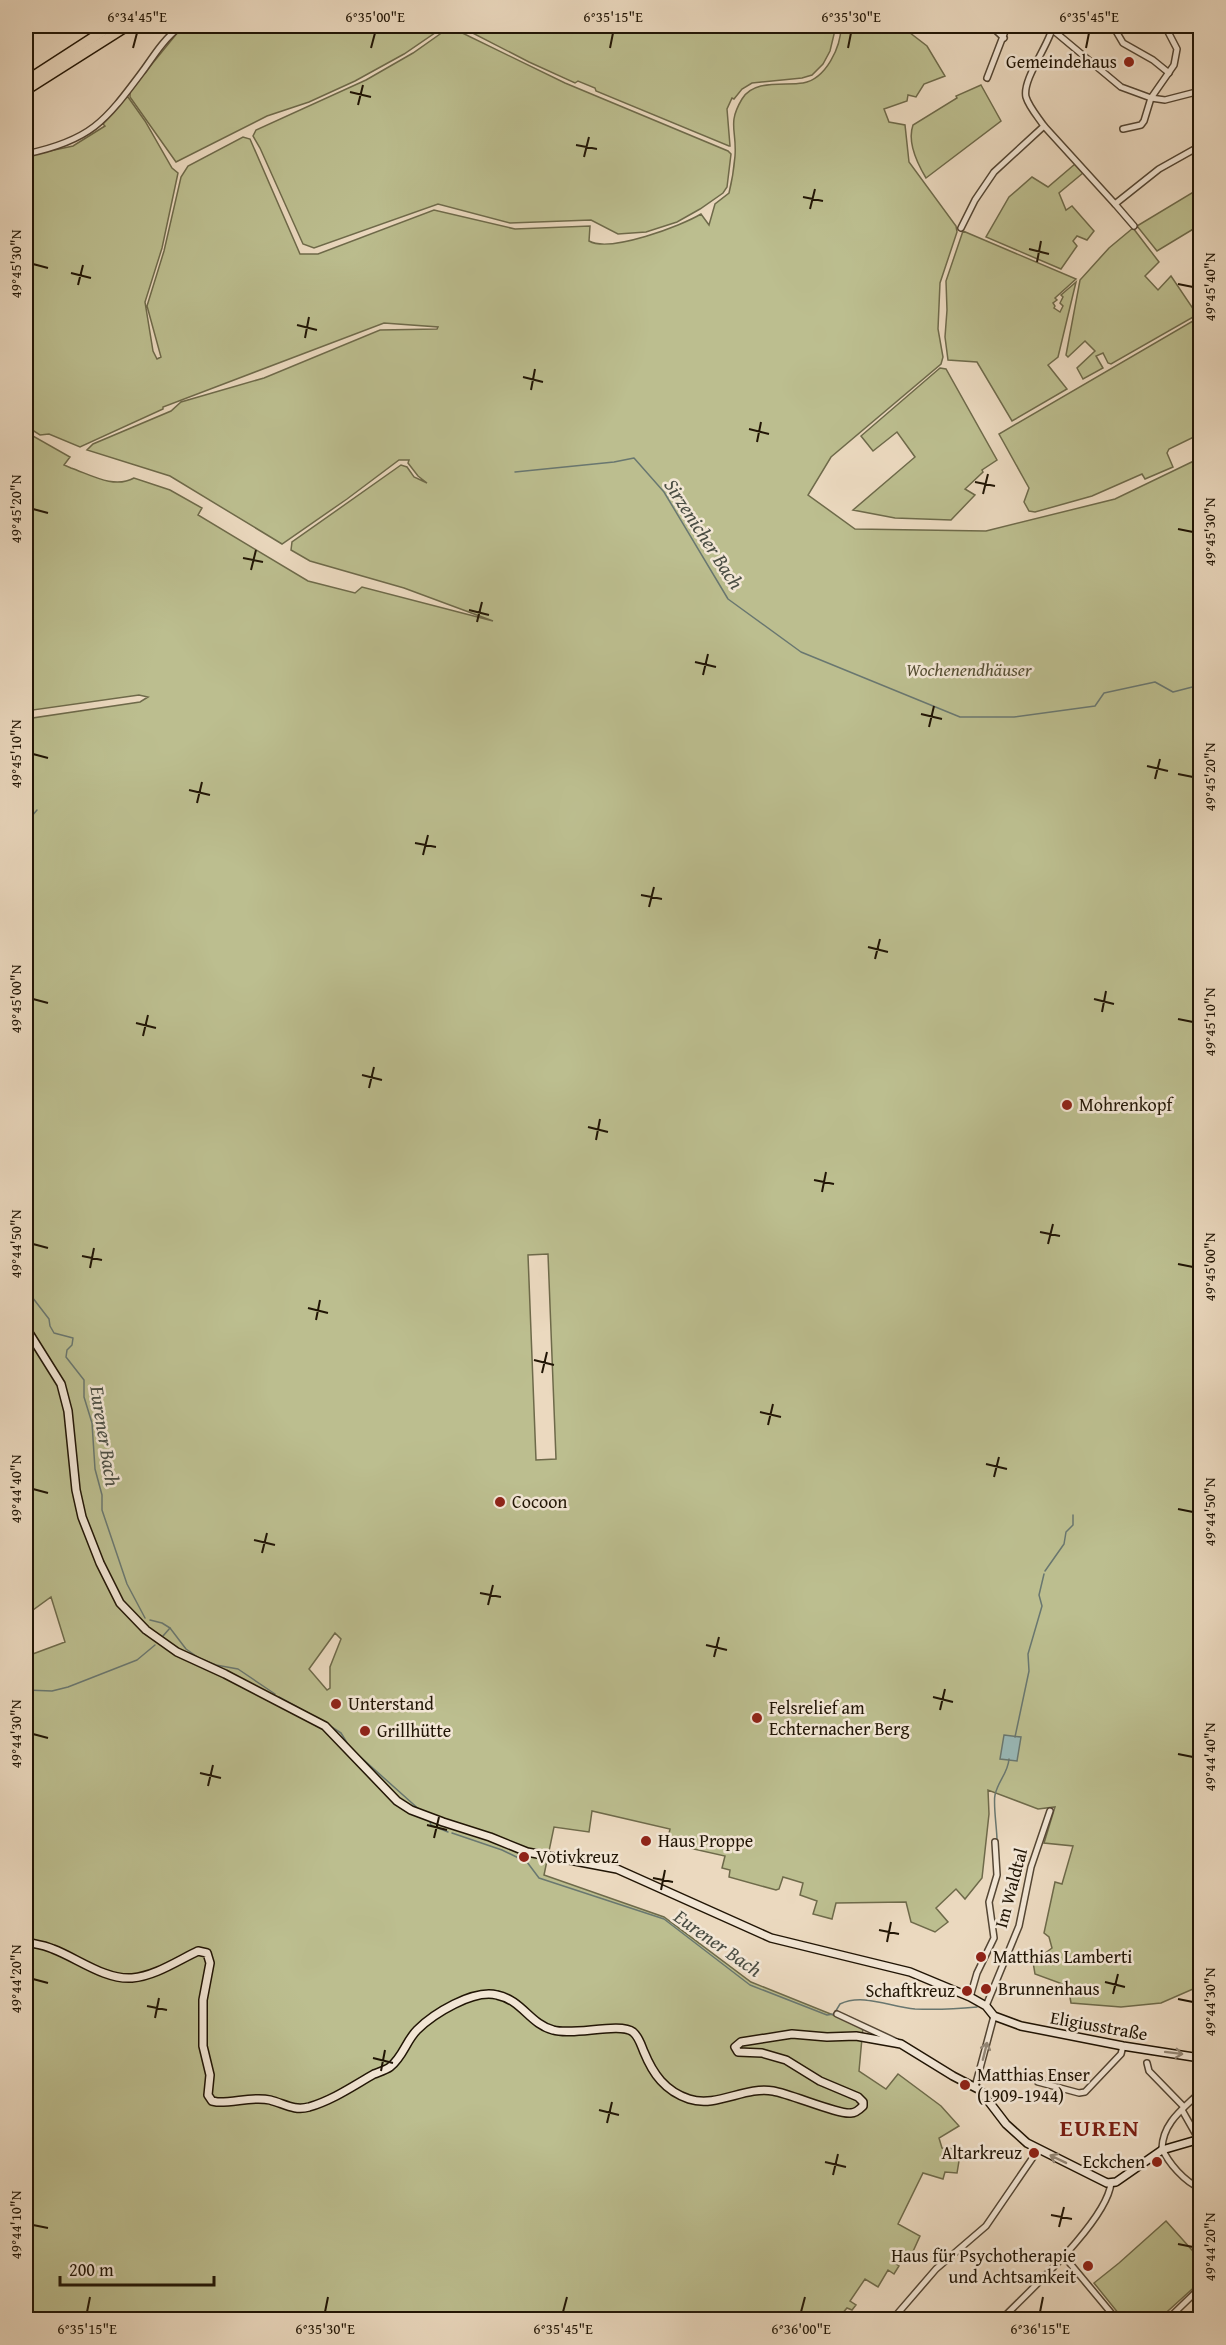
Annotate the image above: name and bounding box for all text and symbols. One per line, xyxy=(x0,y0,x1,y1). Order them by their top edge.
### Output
text: 6°34'45"E xyxy=(107,6,167,27)
text: 6°35'00"E xyxy=(345,6,405,27)
text: 6°35'15"E xyxy=(583,6,643,27)
text: 6°35'30"E xyxy=(821,6,881,27)
text: 6°35'45"E xyxy=(1059,6,1119,27)
place label: Gemeindehaus xyxy=(1006,48,1117,75)
marker: Gemeindehaus xyxy=(1122,55,1136,69)
text: 49°45'30"N xyxy=(5,229,26,298)
text: 49°45'40"N xyxy=(1199,252,1220,321)
water label: Sirzenicher Bach xyxy=(658,473,751,595)
text: 49°45'20"N xyxy=(5,474,26,543)
text: 49°45'30"N xyxy=(1199,497,1220,566)
park label: Wochenendhäuser xyxy=(906,656,1033,683)
text: 49°45'10"N xyxy=(5,719,26,788)
text: 49°45'20"N xyxy=(1199,742,1220,811)
text: 49°45'00"N xyxy=(5,964,26,1033)
text: 49°45'10"N xyxy=(1199,987,1220,1056)
place label: Mohrenkopf xyxy=(1079,1091,1174,1118)
marker: Mohrenkopf xyxy=(1060,1098,1074,1112)
text: 49°44'50"N xyxy=(5,1209,26,1278)
text: 49°45'00"N xyxy=(1199,1232,1220,1301)
water label: Eurener Bach xyxy=(83,1383,128,1488)
text: 49°44'40"N xyxy=(5,1454,26,1523)
text: 49°44'50"N xyxy=(1199,1477,1220,1546)
place label: Cocoon xyxy=(512,1488,567,1515)
marker: Cocoon xyxy=(493,1495,507,1509)
place label: Unterstand xyxy=(348,1690,434,1717)
place label: Felsrelief am Echternacher Berg xyxy=(769,1694,909,1742)
marker: Unterstand xyxy=(329,1697,343,1711)
text: 49°44'30"N xyxy=(5,1699,26,1768)
marker: Felsrelief am Echternacher Berg xyxy=(750,1711,764,1725)
place label: Grillhütte xyxy=(377,1717,451,1744)
text: 49°44'40"N xyxy=(1199,1722,1220,1791)
marker: Grillhütte xyxy=(358,1724,372,1738)
place label: Haus Proppe xyxy=(658,1827,753,1854)
marker: Haus Proppe xyxy=(639,1834,653,1848)
place label: Votivkreuz xyxy=(536,1843,619,1870)
street label: Im Waldtal xyxy=(987,1845,1034,1931)
marker: Votivkreuz xyxy=(517,1850,531,1864)
water label: Eurener Bach xyxy=(668,1901,768,1984)
place label: Matthias Lamberti xyxy=(993,1943,1132,1970)
text: 49°44'20"N xyxy=(5,1944,26,2013)
marker: Matthias Lamberti xyxy=(974,1950,988,1964)
text: 49°44'30"N xyxy=(1199,1967,1220,2036)
place label: Brunnenhaus xyxy=(998,1975,1100,2002)
place label: Schaftkreuz xyxy=(865,1977,955,2004)
marker: Brunnenhaus xyxy=(979,1982,993,1996)
marker: Schaftkreuz xyxy=(960,1984,974,1998)
street label: Eligiusstraße xyxy=(1048,2004,1150,2047)
one-way arrow xyxy=(980,2042,991,2061)
one-way arrow xyxy=(1164,2047,1184,2058)
place label: Matthias Enser (1909-1944) xyxy=(977,2061,1091,2109)
marker: Matthias Enser (1909-1944) xyxy=(958,2078,972,2092)
district label: EUREN xyxy=(1060,2110,1140,2145)
place label: Altarkreuz xyxy=(941,2139,1022,2166)
marker: Altarkreuz xyxy=(1027,2146,1041,2160)
place label: Eckchen xyxy=(1083,2148,1145,2175)
one-way arrow xyxy=(1050,2153,1068,2165)
marker: Eckchen xyxy=(1150,2155,1164,2169)
text: 49°44'10"N xyxy=(5,2190,26,2259)
text: 49°44'20"N xyxy=(1199,2212,1220,2281)
place label: Haus für Psychotherapie und Achtsamkeit xyxy=(891,2242,1077,2290)
scale bar xyxy=(60,2249,214,2287)
text: 200 m xyxy=(69,2256,114,2283)
marker: Haus für Psychotherapie und Achtsamkeit xyxy=(1081,2259,1095,2273)
text: 6°35'15"E xyxy=(57,2318,117,2339)
text: 6°35'30"E xyxy=(295,2318,355,2339)
text: 6°35'45"E xyxy=(533,2318,593,2339)
text: 6°36'00"E xyxy=(771,2318,831,2339)
text: 6°36'15"E xyxy=(1010,2318,1070,2339)

